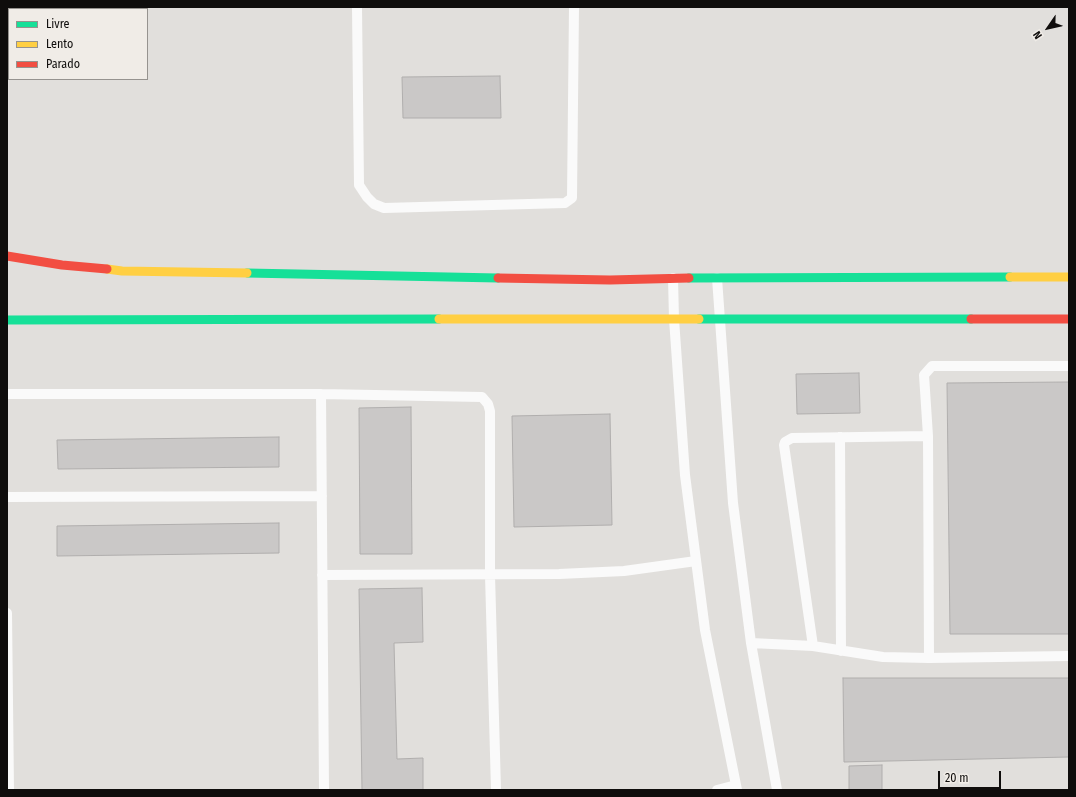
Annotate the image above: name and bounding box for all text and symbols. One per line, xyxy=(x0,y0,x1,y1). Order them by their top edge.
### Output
legend xyxy=(8,8,148,80)
north arrow xyxy=(1028,8,1068,48)
text: Livre xyxy=(46,17,69,31)
text: N xyxy=(1030,29,1045,41)
text: Lento xyxy=(46,37,73,51)
text: Parado xyxy=(46,57,80,71)
scale bar xyxy=(940,763,1003,789)
text: 20 m xyxy=(945,771,969,785)

